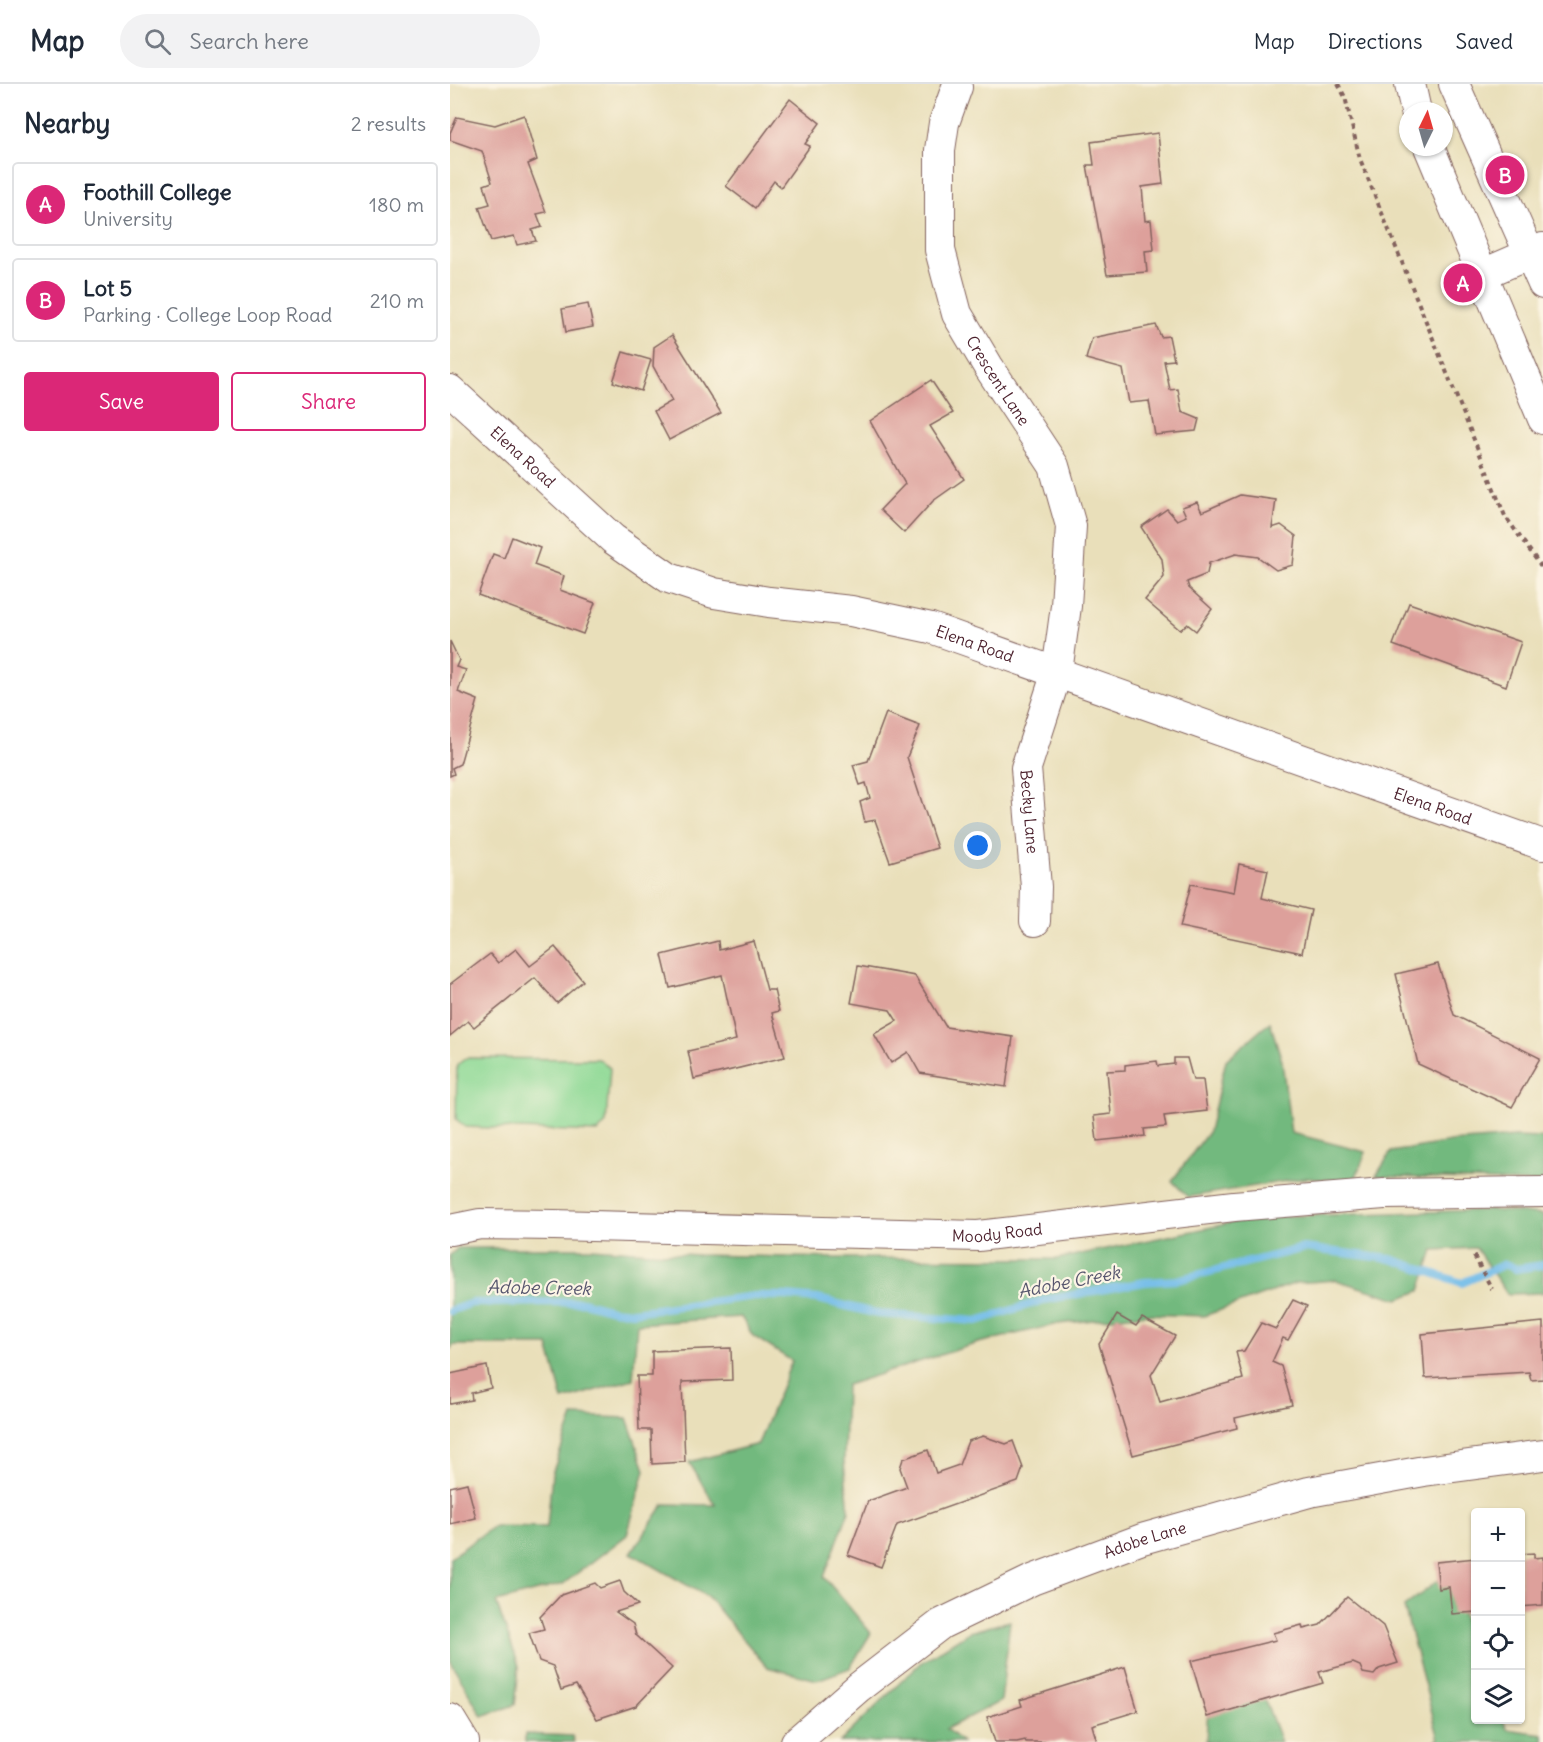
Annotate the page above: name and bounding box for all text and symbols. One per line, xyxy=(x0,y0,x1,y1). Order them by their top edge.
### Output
search box xyxy=(120,14,540,68)
text: Map xyxy=(30,23,84,59)
icon: search xyxy=(141,25,174,58)
text: Search here xyxy=(189,27,309,55)
text: Map xyxy=(1254,28,1295,55)
text: Directions xyxy=(1328,28,1422,55)
text: Saved xyxy=(1455,28,1513,55)
north arrow xyxy=(1399,102,1453,156)
text: Nearby xyxy=(24,107,110,140)
text: 2 results xyxy=(351,111,426,136)
pin: B xyxy=(1486,152,1524,197)
text: Foothill College xyxy=(83,178,232,206)
text: A xyxy=(39,192,52,217)
text: 180 m xyxy=(369,192,424,217)
text: University xyxy=(83,206,173,231)
pin: A xyxy=(1444,260,1482,306)
text: Lot 5 xyxy=(83,274,132,302)
text: B xyxy=(39,288,52,313)
text: 210 m xyxy=(370,288,424,313)
text: Parking · College Loop Road xyxy=(83,302,332,327)
street label: Crescent Lane xyxy=(962,332,1034,429)
button: Save xyxy=(24,372,219,431)
button: Share xyxy=(231,372,426,431)
street label: Elena Road xyxy=(486,422,560,492)
street label: Elena Road xyxy=(933,621,1017,667)
street label: Becky Lane xyxy=(1016,769,1043,854)
street label: Elena Road xyxy=(1391,783,1475,829)
your location xyxy=(963,831,992,860)
street label: Moody Road xyxy=(952,1219,1043,1246)
water label: Adobe Creek xyxy=(1016,1260,1124,1303)
water label: Adobe Creek xyxy=(487,1275,593,1300)
map controls xyxy=(1471,1508,1525,1724)
button: + xyxy=(1471,1508,1525,1562)
street label: Adobe Lane xyxy=(1101,1517,1188,1562)
button: − xyxy=(1471,1562,1525,1616)
button: locate xyxy=(1471,1616,1525,1670)
button: layers xyxy=(1471,1670,1525,1724)

